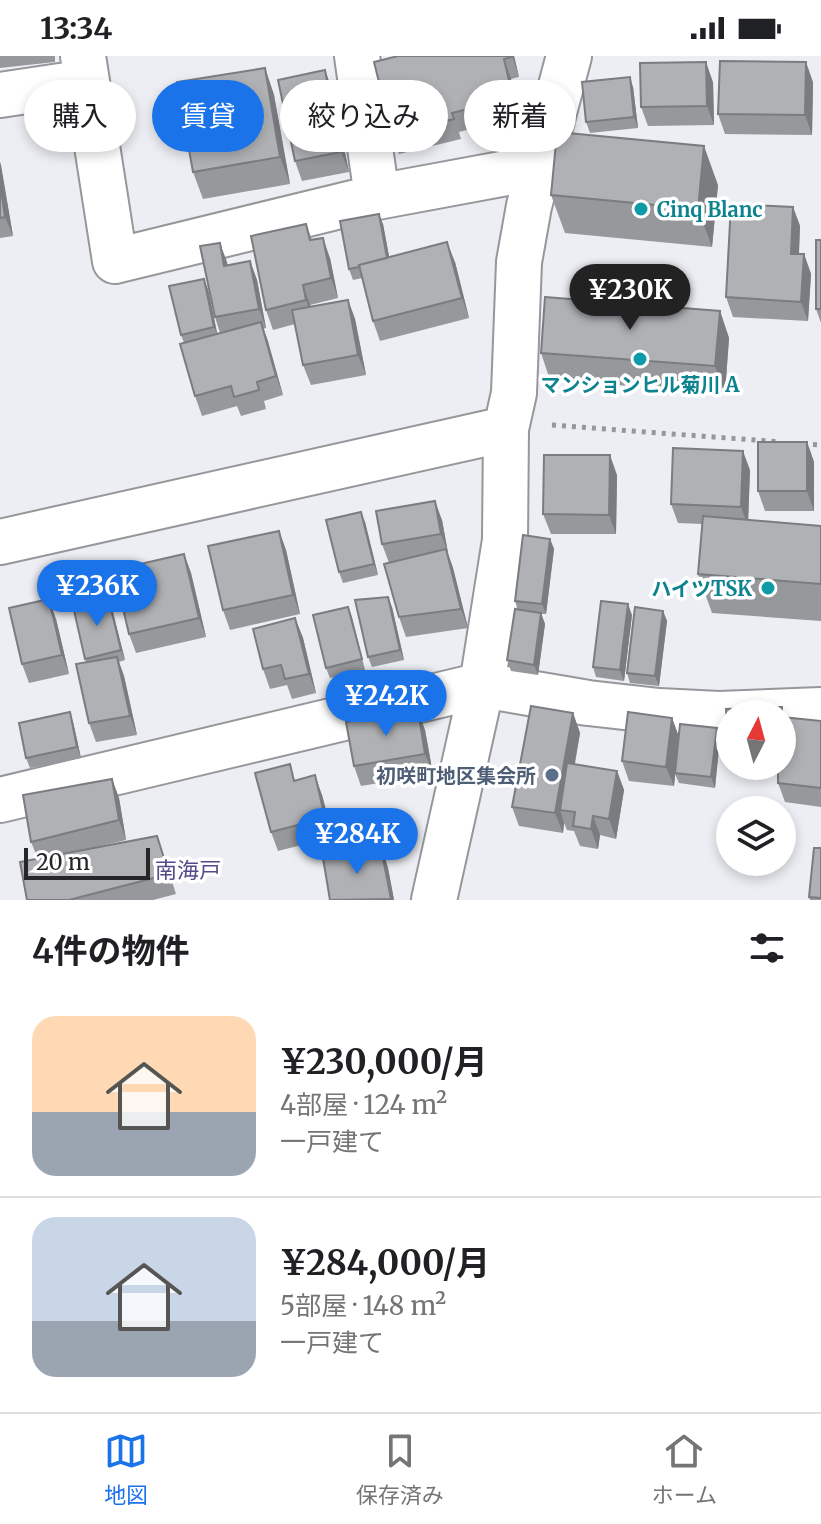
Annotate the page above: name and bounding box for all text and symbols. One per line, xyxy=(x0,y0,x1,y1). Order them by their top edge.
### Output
text: 13:34 xyxy=(40,9,112,47)
chip: 購入 xyxy=(24,80,136,152)
chip: 賃貸 xyxy=(152,80,264,152)
chip: 絞り込み xyxy=(280,80,448,152)
chip: 新着 xyxy=(464,80,576,152)
place label: Cinq Blanc xyxy=(657,197,762,222)
marker: Cinq Blanc xyxy=(632,200,650,218)
pin: ¥230K xyxy=(574,264,686,332)
text: ¥230K xyxy=(587,273,673,306)
marker: マンションヒル菊川 A xyxy=(631,350,649,368)
place label: マンションヒル菊川 A xyxy=(541,372,740,397)
pin: ¥236K xyxy=(41,560,153,628)
text: ¥236K xyxy=(55,569,139,602)
place label: ハイツTSK xyxy=(651,576,752,601)
marker: ハイツTSK xyxy=(759,579,777,597)
pin: ¥242K xyxy=(330,670,442,738)
text: ¥242K xyxy=(344,679,428,712)
north arrow xyxy=(716,700,796,780)
map controls xyxy=(716,700,796,876)
place label: 初咲町地区集会所 xyxy=(376,763,536,788)
marker: 初咲町地区集会所 xyxy=(543,766,561,784)
button: layers xyxy=(716,796,796,876)
pin: ¥284K xyxy=(301,808,413,876)
text: ¥284K xyxy=(314,817,400,850)
scale bar xyxy=(24,844,150,880)
text: 20 m xyxy=(36,848,90,876)
district label: 南海戸 xyxy=(155,856,221,884)
icon: filters xyxy=(745,926,789,970)
text: 4件の物件 xyxy=(32,930,190,972)
text: ¥230,000/月 xyxy=(280,1041,488,1083)
icon: home xyxy=(96,1048,192,1144)
text: 4部屋 · 124 m² xyxy=(280,1088,447,1121)
text: 一戸建て xyxy=(280,1125,384,1158)
text: ¥284,000/月 xyxy=(280,1242,490,1284)
icon: home xyxy=(96,1249,192,1345)
text: 5部屋 · 148 m² xyxy=(280,1289,446,1322)
text: 一戸建て xyxy=(280,1326,384,1359)
tab: 地図 xyxy=(104,1429,148,1509)
tab: 保存済み xyxy=(356,1429,444,1509)
tab: ホーム xyxy=(652,1429,717,1509)

